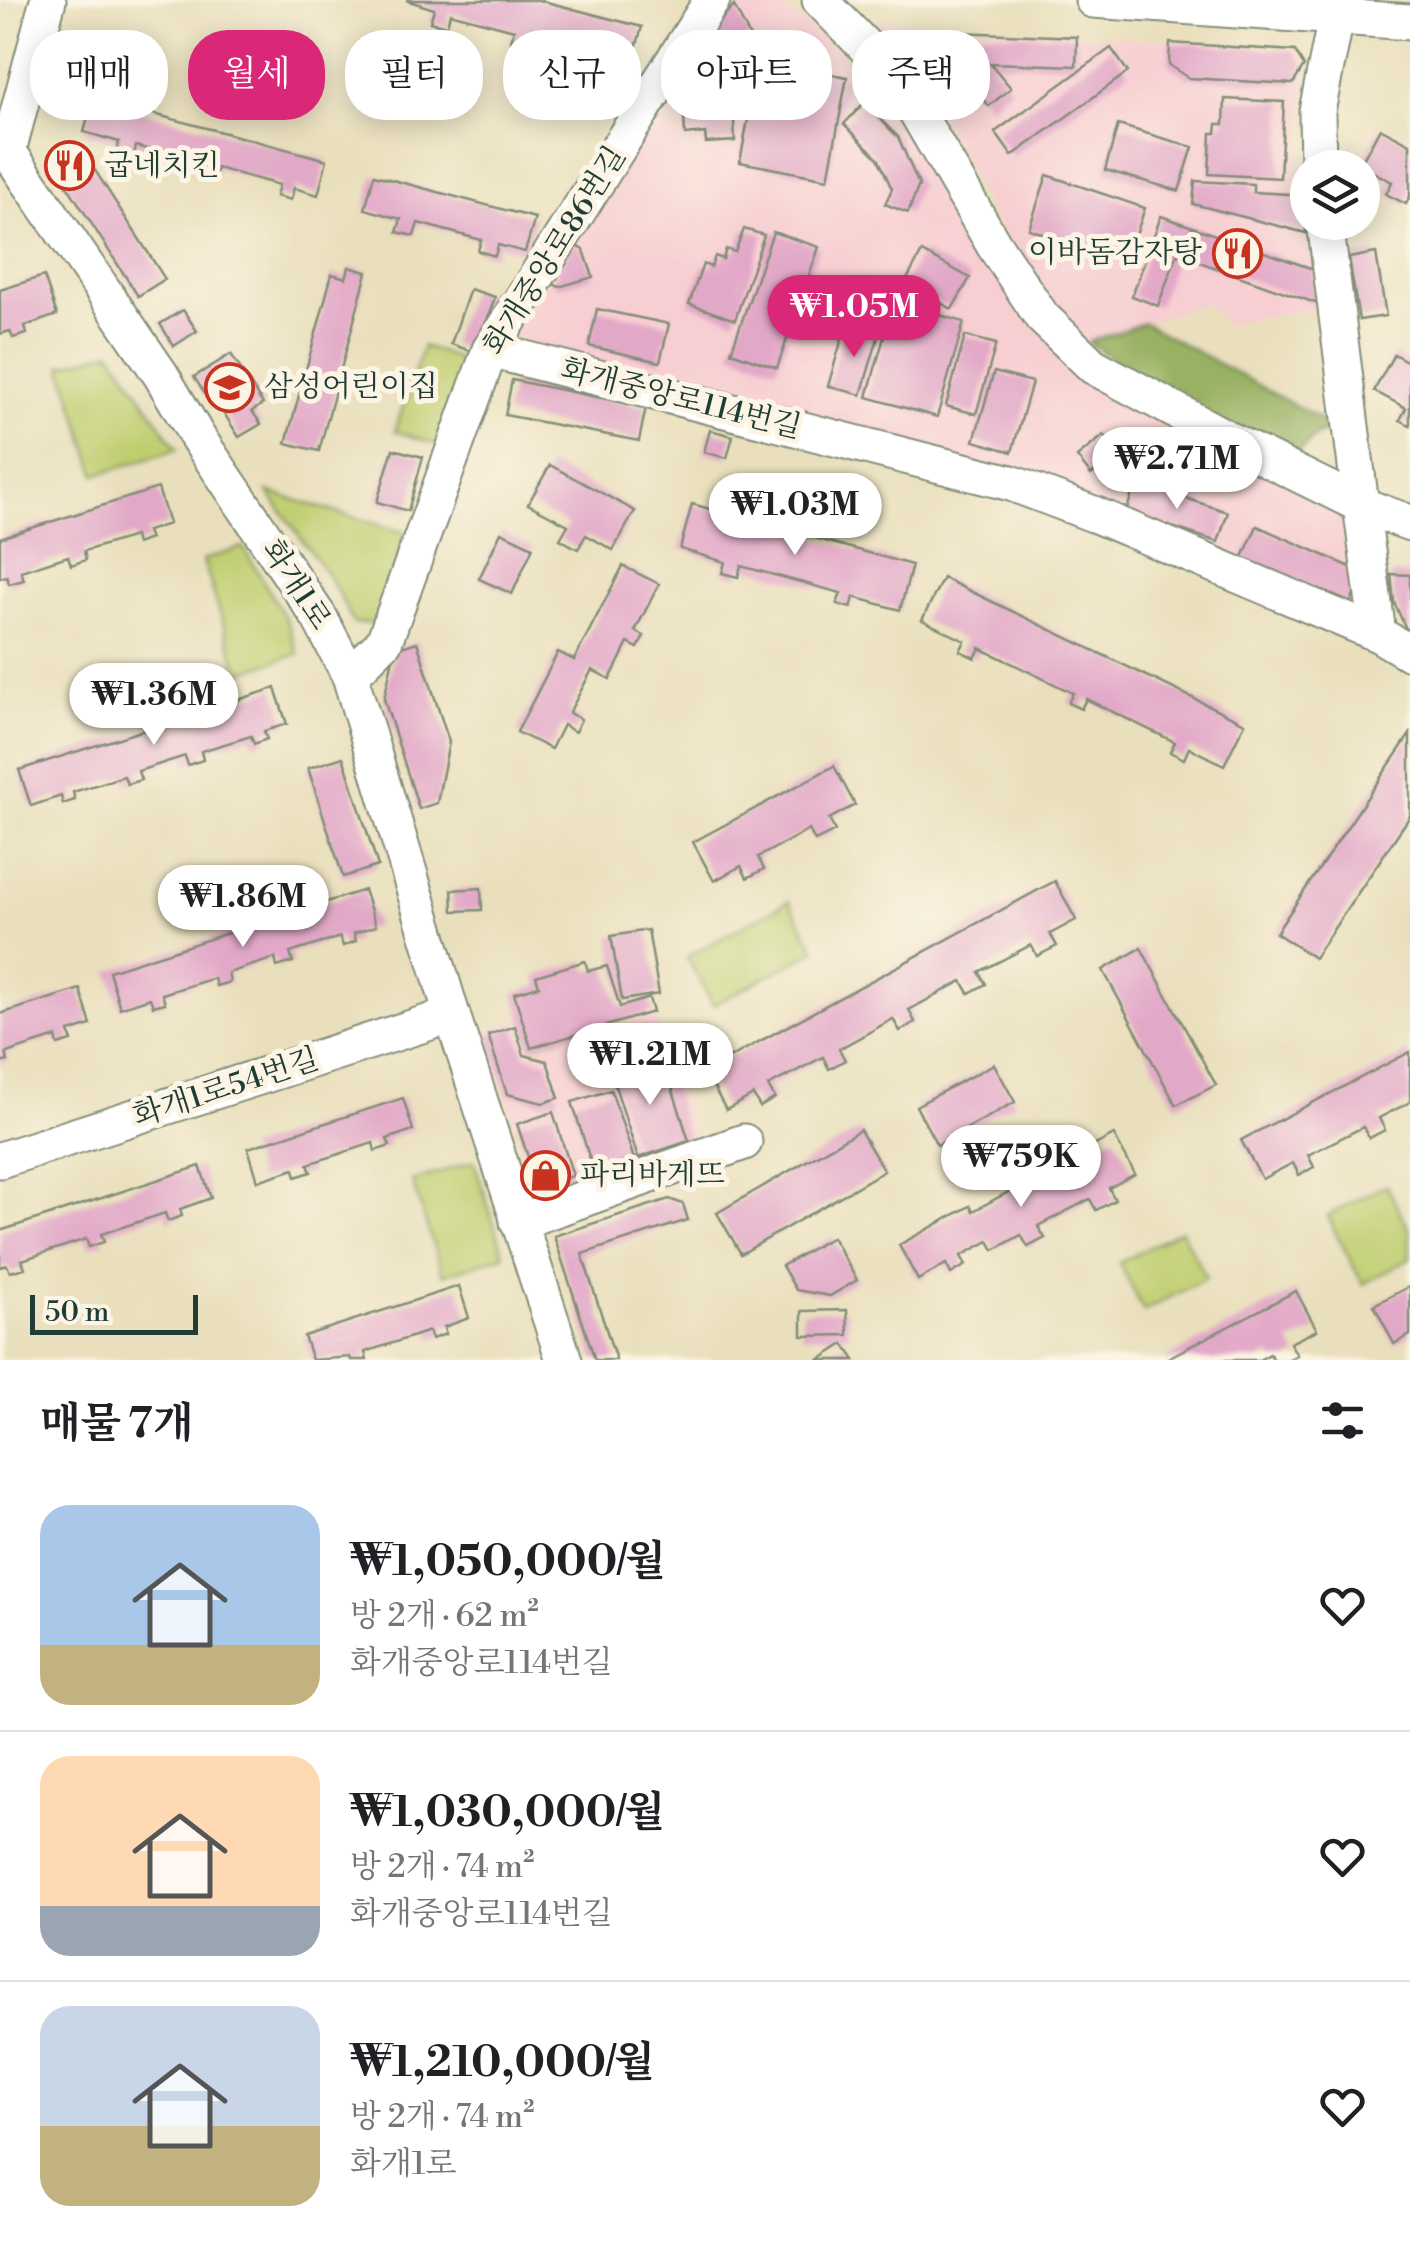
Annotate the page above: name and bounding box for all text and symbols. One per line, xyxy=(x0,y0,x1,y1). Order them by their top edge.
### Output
chip: 매매 xyxy=(30,30,168,120)
chip: 월세 xyxy=(188,30,325,120)
chip: 필터 xyxy=(345,30,483,120)
chip: 신규 xyxy=(503,30,641,120)
chip: 아파트 xyxy=(661,30,832,120)
chip: 주택 xyxy=(852,30,990,120)
street label: 화개중앙로86번길 xyxy=(475,139,635,363)
restaurant icon: 굽네치킨 xyxy=(43,140,95,192)
place label: 굽네치킨 xyxy=(104,147,220,185)
map controls xyxy=(1290,150,1380,240)
button: layers xyxy=(1290,150,1380,240)
restaurant icon: 이바돔감자탕 xyxy=(1211,227,1263,279)
place label: 이바돔감자탕 xyxy=(1028,234,1202,272)
pin: ₩1.05M xyxy=(773,275,935,360)
text: ₩1.05M xyxy=(789,287,919,327)
street label: 화개중앙로114번길 xyxy=(557,351,805,447)
school or university icon: 삼성어린이집 xyxy=(203,361,255,413)
place label: 삼성어린이집 xyxy=(264,368,438,406)
pin: ₩2.71M xyxy=(1096,427,1258,512)
text: ₩2.71M xyxy=(1114,439,1240,479)
pin: ₩1.03M xyxy=(714,473,876,558)
text: ₩1.03M xyxy=(731,485,859,525)
street label: 화개1로 xyxy=(253,533,339,637)
pin: ₩1.36M xyxy=(73,663,235,748)
text: ₩1.36M xyxy=(91,675,217,715)
pin: ₩1.86M xyxy=(162,865,324,950)
text: ₩1.86M xyxy=(180,877,306,917)
pin: ₩1.21M xyxy=(569,1023,731,1108)
text: ₩1.21M xyxy=(589,1035,711,1075)
street label: 화개1로54번길 xyxy=(128,1040,324,1136)
pin: ₩759K xyxy=(951,1125,1091,1210)
text: ₩759K xyxy=(963,1137,1079,1177)
shop icon: 파리바게뜨 xyxy=(519,1149,571,1201)
place label: 파리바게뜨 xyxy=(580,1156,725,1194)
scale bar xyxy=(30,1290,198,1334)
text: 50 m xyxy=(45,1295,109,1330)
icon: filters xyxy=(1315,1393,1370,1448)
text: 매물 7개 xyxy=(40,1398,193,1451)
text: ₩1,050,000/월 xyxy=(350,1536,666,1589)
icon: home xyxy=(120,1545,240,1665)
icon: heart xyxy=(1315,1578,1370,1633)
text: 방 2개 · 62 m² xyxy=(350,1596,539,1636)
text: 화개중앙로114번길 xyxy=(350,1643,613,1683)
text: ₩1,030,000/월 xyxy=(350,1787,665,1840)
icon: home xyxy=(120,1796,240,1916)
icon: heart xyxy=(1315,1829,1370,1884)
text: 방 2개 · 74 m² xyxy=(350,1847,534,1887)
text: 화개중앙로114번길 xyxy=(350,1894,613,1934)
text: ₩1,210,000/월 xyxy=(350,2037,655,2090)
icon: home xyxy=(120,2046,240,2166)
icon: heart xyxy=(1315,2079,1370,2134)
text: 방 2개 · 74 m² xyxy=(350,2097,534,2137)
text: 화개1로 xyxy=(350,2144,457,2184)

